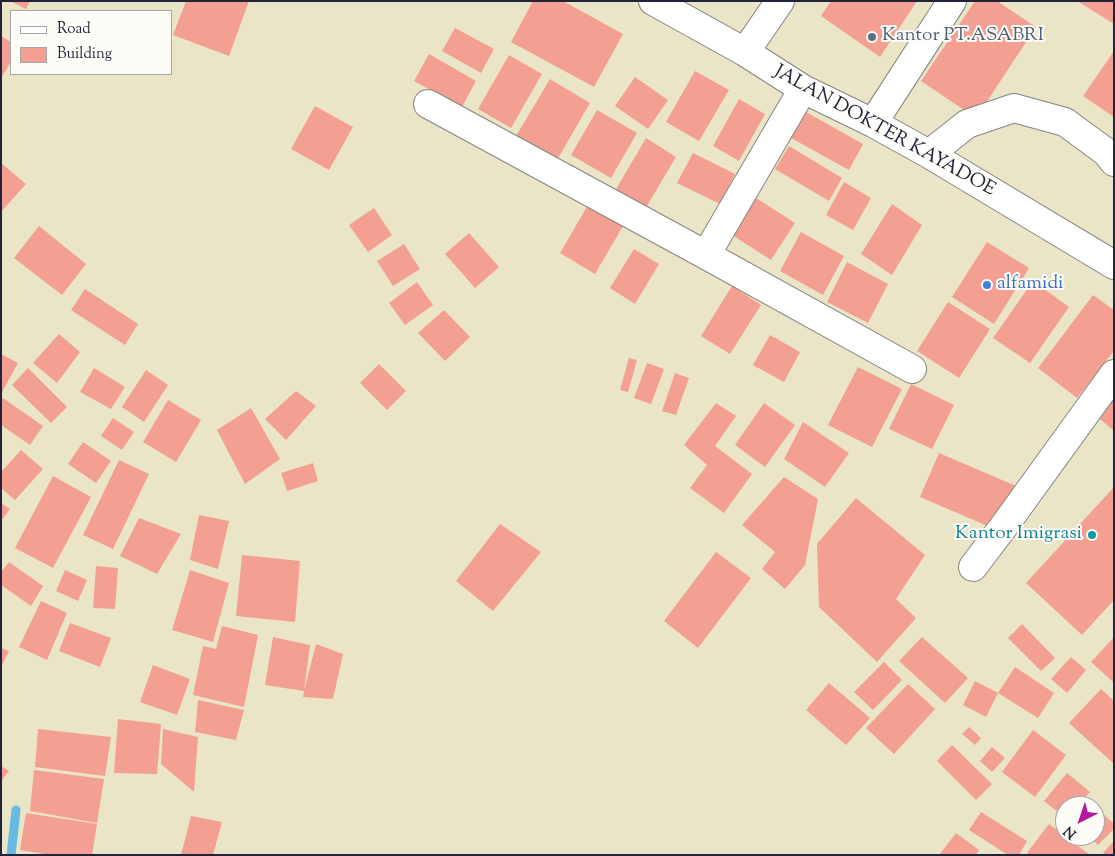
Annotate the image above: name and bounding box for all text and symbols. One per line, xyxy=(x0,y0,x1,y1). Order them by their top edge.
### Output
legend xyxy=(10,10,172,75)
text: Road xyxy=(57,19,91,40)
place label: Kantor PT.ASABRI xyxy=(882,26,1044,48)
marker: Kantor PT.ASABRI xyxy=(866,31,878,43)
text: Building xyxy=(57,44,112,65)
street label: JALAN DOKTER KAYADOE xyxy=(769,62,999,202)
place label: alfamidi xyxy=(997,274,1064,296)
marker: alfamidi xyxy=(981,279,993,291)
place label: Kantor Imigrasi xyxy=(955,524,1082,546)
marker: Kantor Imigrasi xyxy=(1086,529,1098,541)
north arrow xyxy=(1055,796,1105,846)
text: N xyxy=(1060,820,1082,843)

